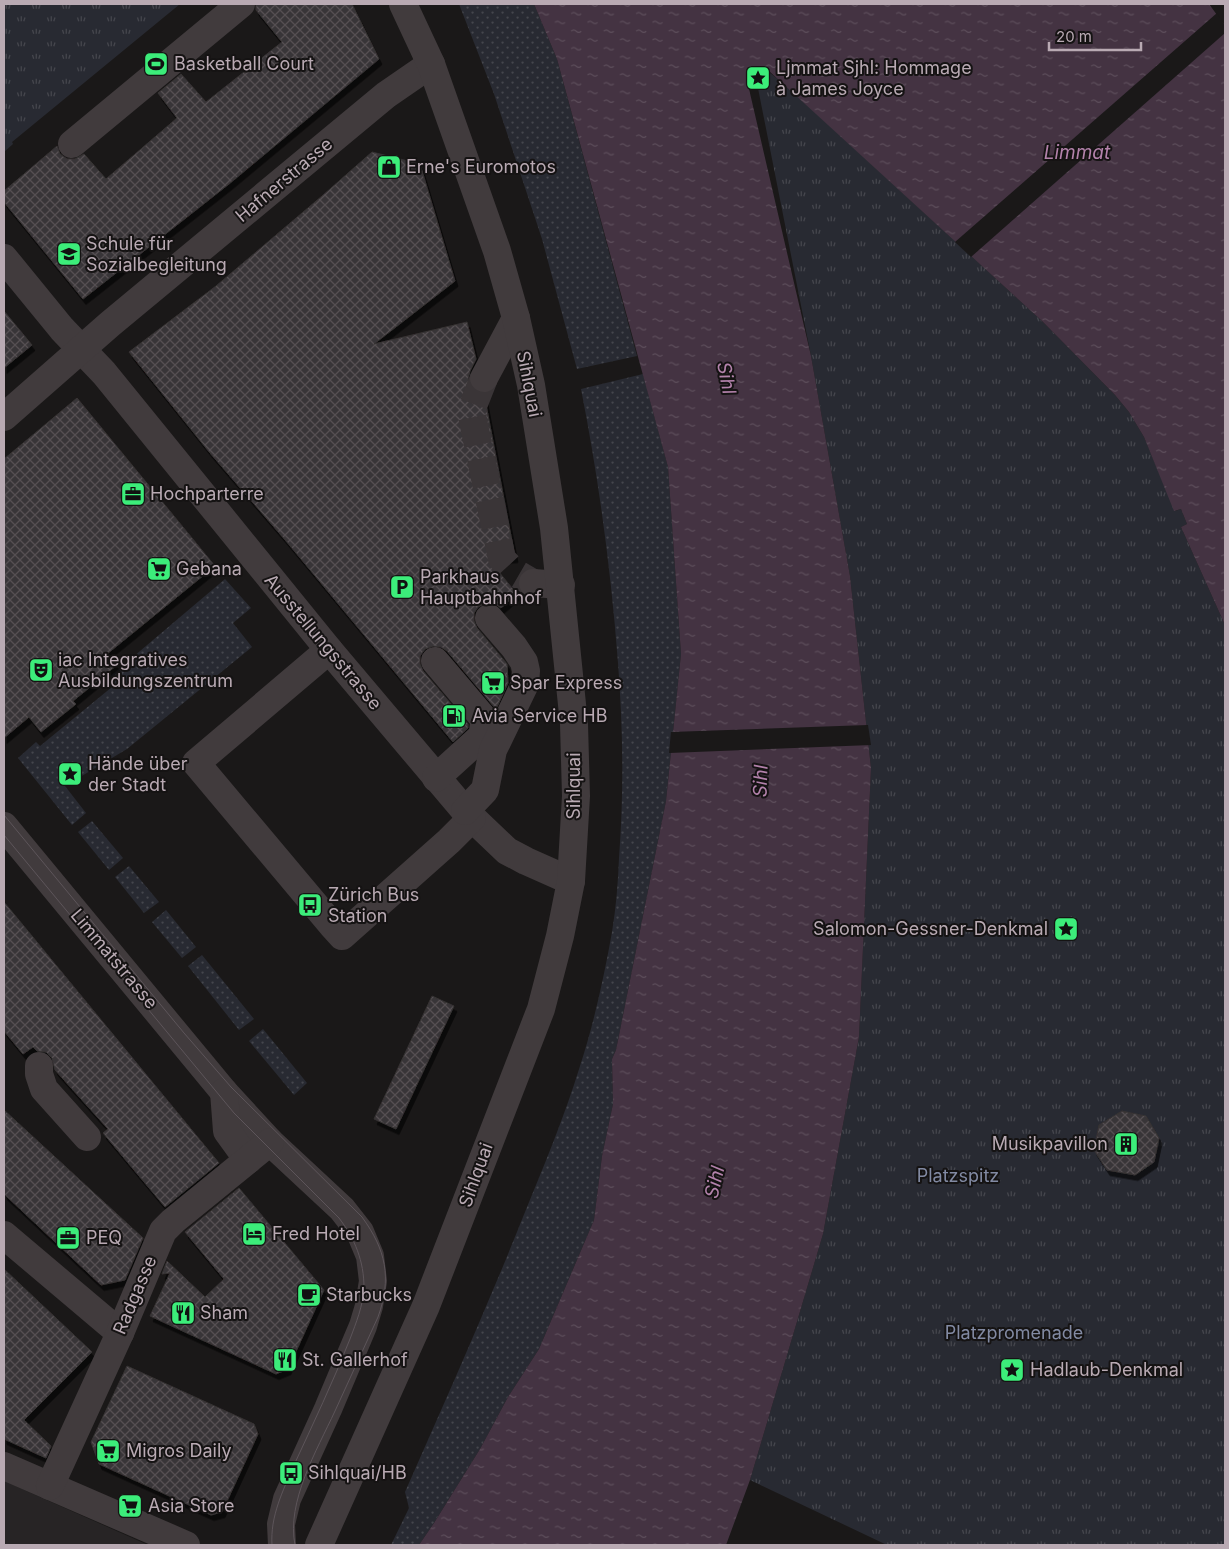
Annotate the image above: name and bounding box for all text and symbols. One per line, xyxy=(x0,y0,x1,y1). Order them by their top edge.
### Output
scale bar xyxy=(1049,20,1142,52)
text: 20 m xyxy=(1056,27,1092,46)
sports icon: Basketball Court xyxy=(143,51,169,77)
place label: Basketball Court xyxy=(174,53,314,74)
place label: Ljmmat Sjhl: Hommage à James Joyce xyxy=(776,57,972,99)
place icon: Ljmmat Sjhl: Hommage à James Joyce xyxy=(745,65,771,91)
street label: Hafnerstrasse xyxy=(231,133,336,226)
water label: Limmat xyxy=(1044,141,1111,164)
shop icon: Erne's Euromotos xyxy=(376,154,402,180)
place label: Erne's Euromotos xyxy=(406,156,556,177)
place label: Schule für Sozialbegleitung xyxy=(86,233,227,275)
school or university icon: Schule für Sozialbegleitung xyxy=(56,241,82,267)
street label: Sihlquai xyxy=(513,349,546,419)
water label: Sihl xyxy=(712,360,741,397)
office icon: Hochparterre xyxy=(120,481,146,507)
place label: Hochparterre xyxy=(150,483,264,504)
supermarket icon: Gebana xyxy=(146,556,172,582)
place label: Gebana xyxy=(176,558,242,579)
place label: Parkhaus Hauptbahnhof xyxy=(420,566,542,608)
street label: Ausstellungsstrasse xyxy=(261,570,386,714)
parking icon: Parkhaus Hauptbahnhof xyxy=(389,574,415,600)
place label: iac Integratives Ausbildungszentrum xyxy=(58,649,233,691)
theatre icon: iac Integratives Ausbildungszentrum xyxy=(28,657,54,683)
supermarket icon: Spar Express xyxy=(480,670,506,696)
place label: Spar Express xyxy=(510,672,622,693)
fuel station icon: Avia Service HB xyxy=(441,703,467,729)
place label: Avia Service HB xyxy=(472,705,607,726)
street label: Sihlquai xyxy=(563,752,584,820)
place label: Hände über der Stadt xyxy=(88,753,188,795)
place icon: Hände über der Stadt xyxy=(57,761,83,787)
water label: Sihl xyxy=(748,764,773,798)
place label: Zürich Bus Station xyxy=(328,884,419,926)
bus stop icon: Zürich Bus Station xyxy=(297,892,323,918)
street label: Limmatstrasse xyxy=(67,905,162,1013)
place icon: Salomon-Gessner-Denkmal xyxy=(1053,916,1079,942)
place label: Salomon-Gessner-Denkmal xyxy=(813,918,1048,939)
building icon: Musikpavillon xyxy=(1113,1131,1139,1157)
place label: Musikpavillon xyxy=(992,1133,1108,1154)
street label: Sihlquai xyxy=(454,1140,497,1210)
water label: Sihl xyxy=(700,1163,729,1201)
park label: Platzspitz xyxy=(917,1165,999,1186)
hotel icon: Fred Hotel xyxy=(241,1221,267,1247)
place label: Fred Hotel xyxy=(272,1223,360,1244)
office icon: PEQ xyxy=(55,1225,81,1251)
place label: PEQ xyxy=(86,1227,122,1248)
street label: Radgasse xyxy=(109,1252,160,1337)
cafe icon: Starbucks xyxy=(296,1282,322,1308)
place label: Starbucks xyxy=(326,1284,412,1305)
restaurant icon: Sham xyxy=(170,1300,196,1326)
place label: Sham xyxy=(200,1302,248,1323)
park label: Platzpromenade xyxy=(945,1322,1083,1343)
restaurant icon: St. Gallerhof xyxy=(272,1347,298,1373)
place label: St. Gallerhof xyxy=(302,1349,408,1370)
place icon: Hadlaub-Denkmal xyxy=(999,1357,1025,1383)
place label: Hadlaub-Denkmal xyxy=(1030,1359,1183,1380)
supermarket icon: Migros Daily xyxy=(95,1438,121,1464)
place label: Migros Daily xyxy=(126,1440,232,1461)
bus stop icon: Sihlquai/HB xyxy=(278,1460,304,1486)
place label: Sihlquai/HB xyxy=(308,1462,407,1483)
supermarket icon: Asia Store xyxy=(117,1493,143,1519)
place label: Asia Store xyxy=(148,1495,234,1516)

